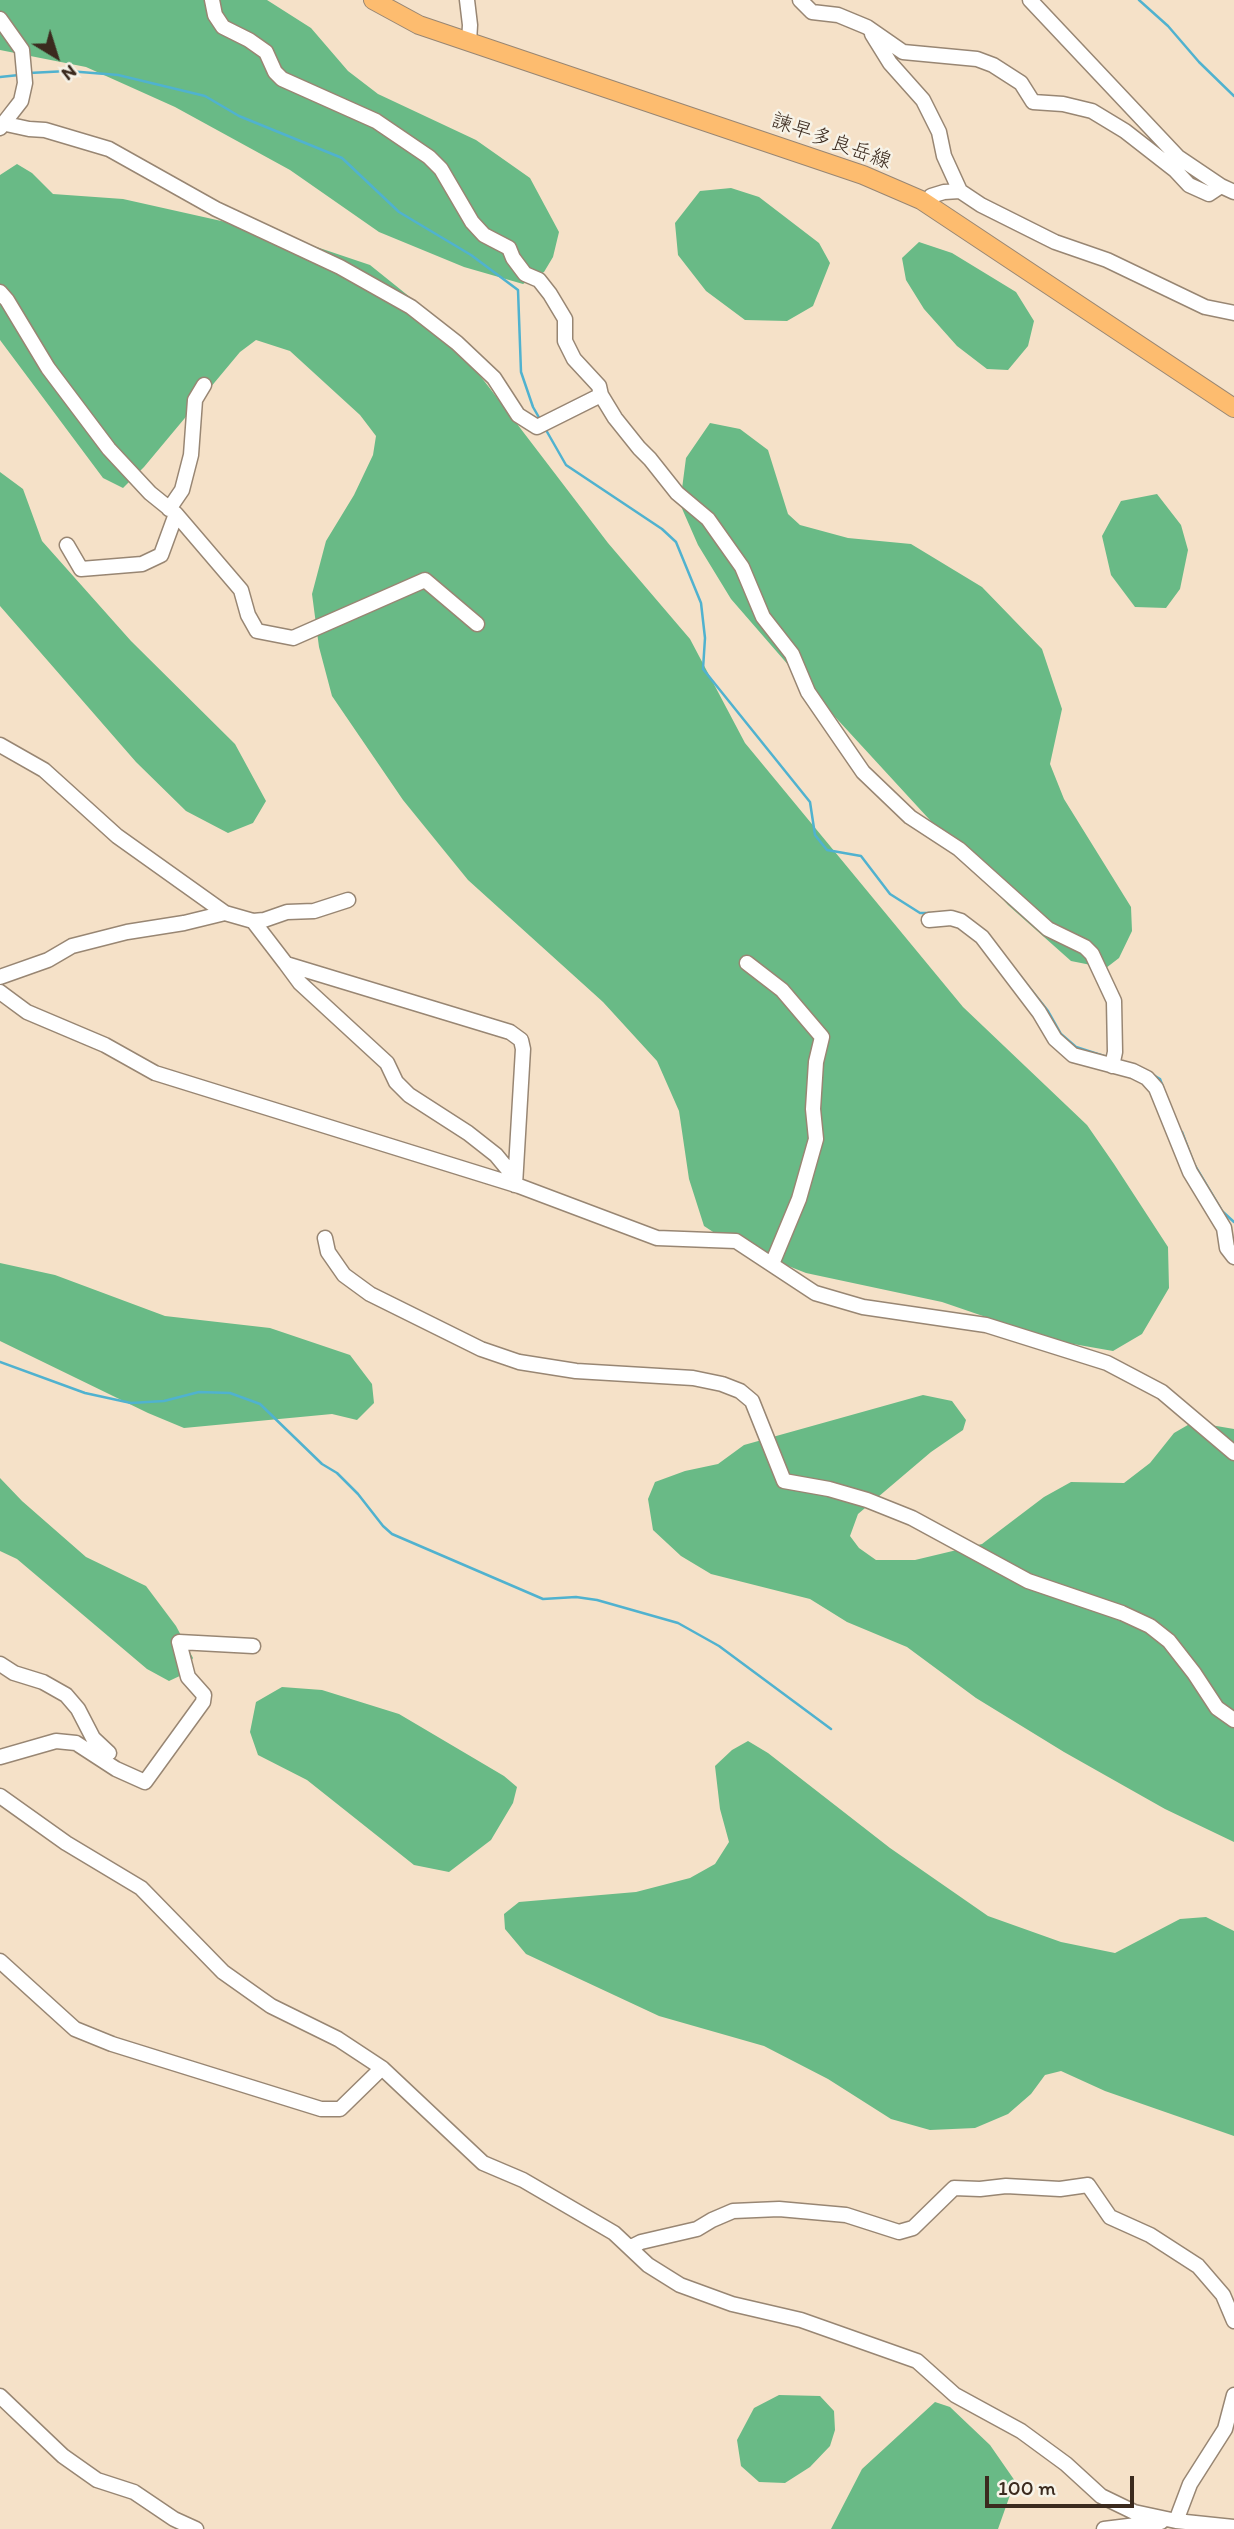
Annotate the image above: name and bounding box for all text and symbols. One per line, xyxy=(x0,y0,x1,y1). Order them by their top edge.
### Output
north arrow xyxy=(21,21,91,91)
text: N xyxy=(57,60,81,86)
street label: 諫早多良岳線 xyxy=(767,109,895,175)
scale bar xyxy=(989,2462,1138,2506)
text: 100 m xyxy=(998,2475,1056,2500)

